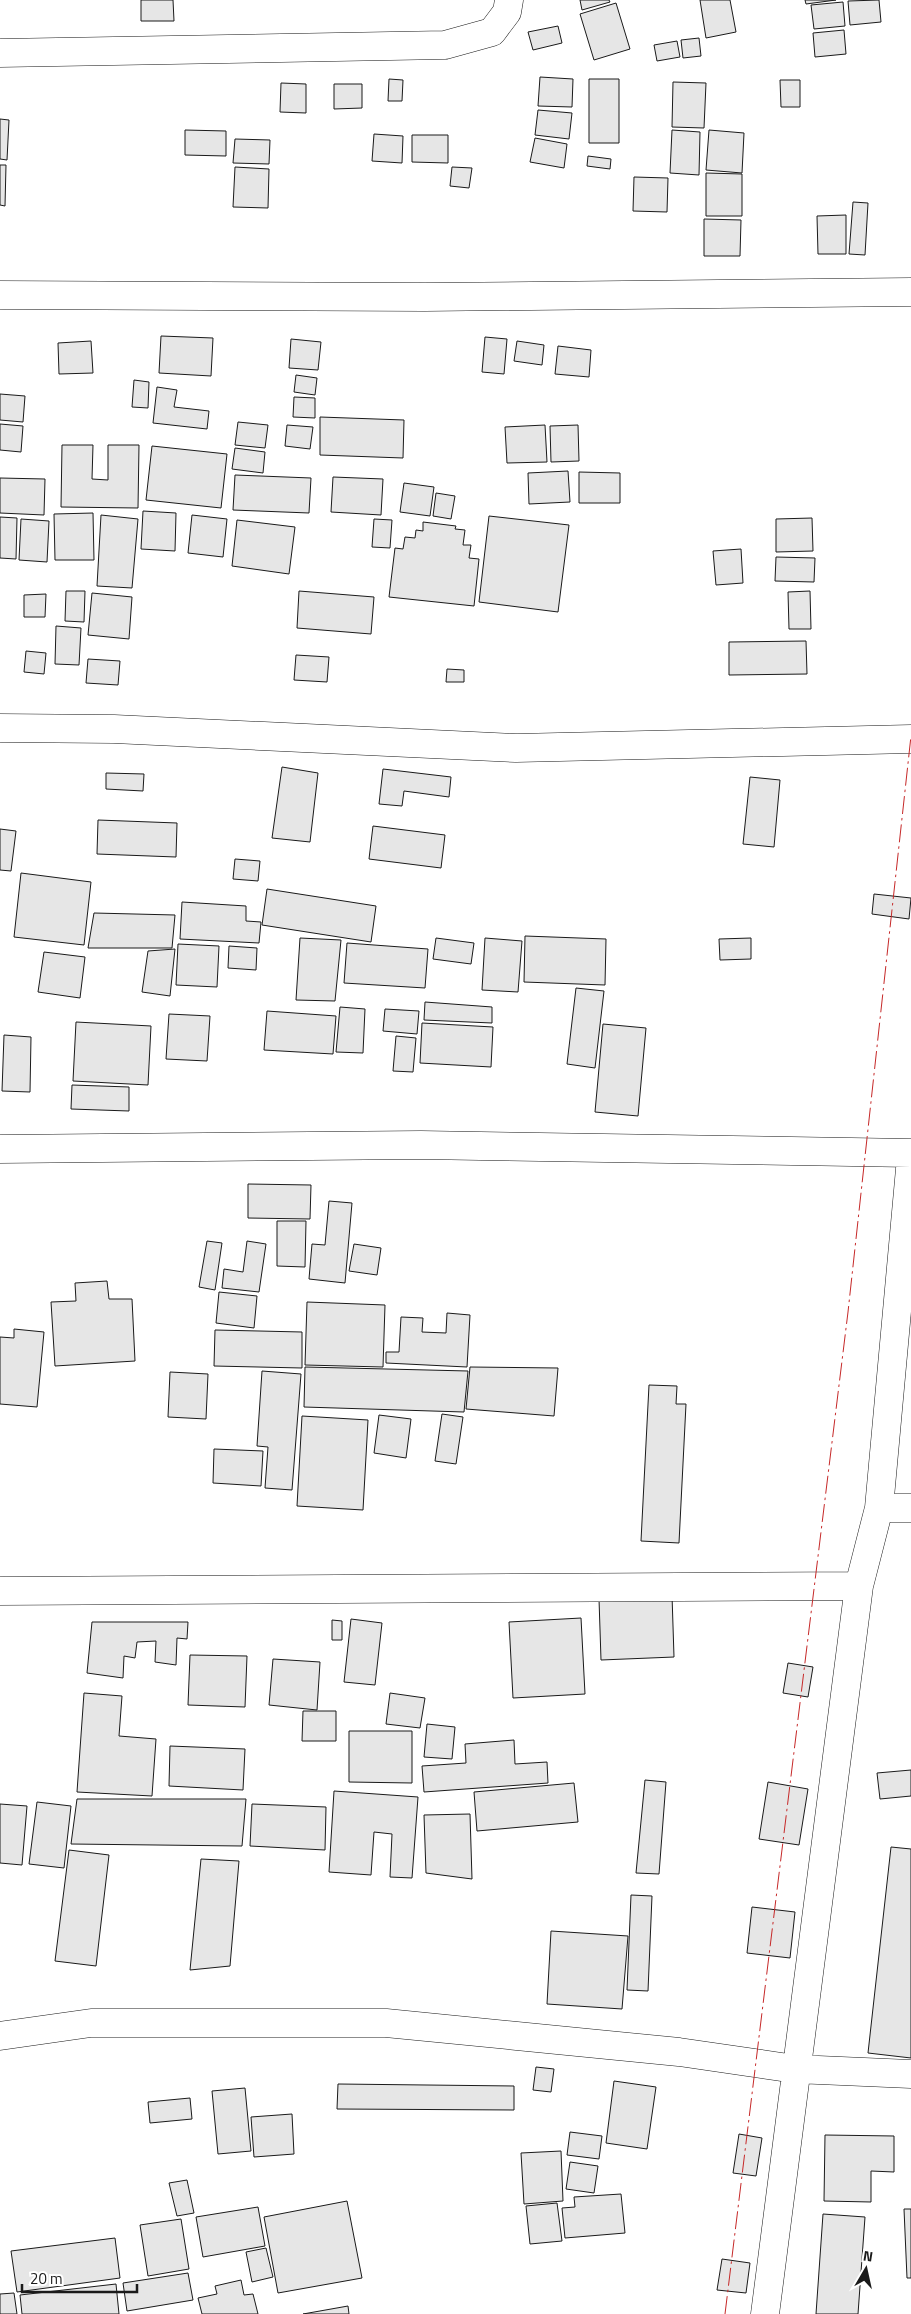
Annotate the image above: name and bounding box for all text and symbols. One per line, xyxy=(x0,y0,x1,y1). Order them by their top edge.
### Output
north arrow xyxy=(841,2244,891,2294)
text: N xyxy=(862,2245,875,2267)
scale bar xyxy=(22,2262,138,2294)
text: 20 m xyxy=(30,2267,63,2290)

